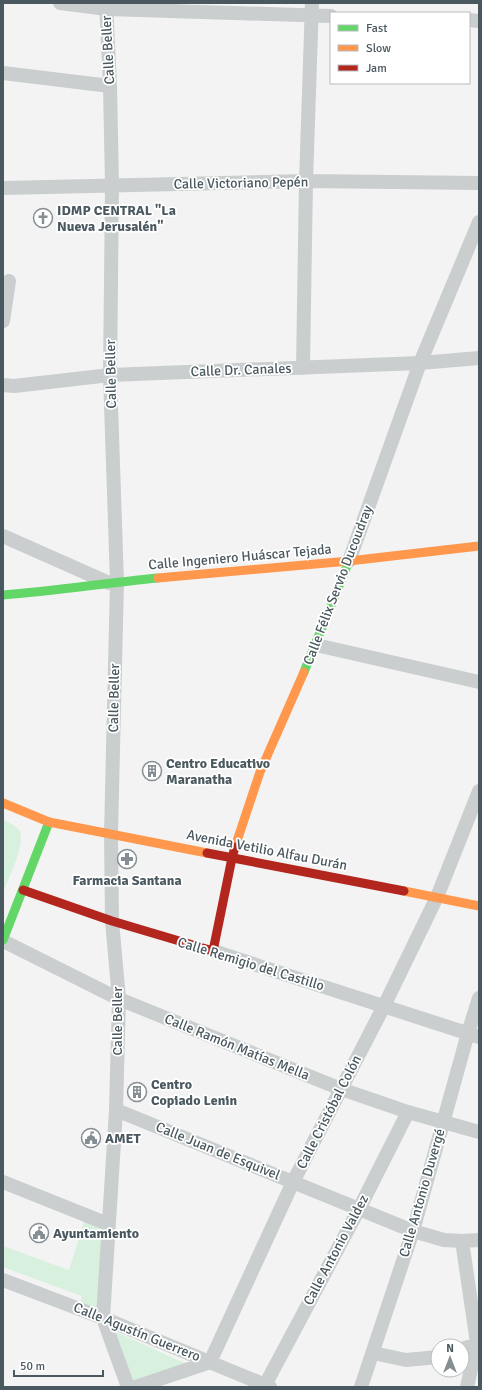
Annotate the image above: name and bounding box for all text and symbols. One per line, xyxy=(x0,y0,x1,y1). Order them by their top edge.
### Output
legend xyxy=(330,12,470,84)
street label: Calle Beller xyxy=(98,14,118,85)
text: Fast xyxy=(366,21,387,36)
text: Slow xyxy=(366,41,391,56)
text: Jam xyxy=(366,61,387,76)
street label: Calle Victoriano Pepén xyxy=(173,173,309,193)
place label: IDMP CENTRAL "La Nueva Jerusalén" xyxy=(57,202,176,235)
church icon: IDMP CENTRAL "La Nueva Jerusalén" xyxy=(32,207,54,229)
street label: Calle Beller xyxy=(102,338,120,409)
street label: Calle Dr. Canales xyxy=(190,360,292,380)
street label: Calle Félix Servio Ducoudray xyxy=(300,502,376,667)
street label: Calle Ingeniero Huáscar Tejada xyxy=(148,541,332,573)
street label: Calle Beller xyxy=(105,662,123,733)
place label: Centro Educativo Maranatha xyxy=(166,755,270,788)
building icon: Centro Educativo Maranatha xyxy=(141,760,163,782)
street label: Avenida Vetilio Alfau Durán xyxy=(185,826,349,874)
pharmacy icon: Farmacia Santana xyxy=(116,848,138,870)
place label: Farmacia Santana xyxy=(72,872,182,889)
street label: Calle Remigio del Castillo xyxy=(176,934,326,994)
street label: Calle Beller xyxy=(109,986,126,1056)
street label: Calle Ramón Matías Mella xyxy=(162,1010,312,1084)
street label: Calle Cristóbal Colón xyxy=(293,1052,365,1172)
place label: Centro Copiado Lenin xyxy=(151,1076,237,1109)
building icon: Centro Copiado Lenin xyxy=(126,1081,148,1103)
street label: Calle Juan de Esquivel xyxy=(153,1118,283,1184)
public building icon: AMET xyxy=(80,1127,102,1149)
street label: Calle Antonio Duvergé xyxy=(396,1127,448,1259)
place label: AMET xyxy=(105,1130,142,1147)
street label: Calle Antonio Valdez xyxy=(300,1192,372,1308)
public building icon: Ayuntamiento xyxy=(28,1222,50,1244)
place label: Ayuntamiento xyxy=(53,1225,139,1242)
street label: Calle Agustín Guerrero xyxy=(71,1299,203,1365)
north arrow xyxy=(430,1338,470,1378)
text: N xyxy=(446,1342,454,1355)
scale bar xyxy=(14,1352,103,1378)
text: 50 m xyxy=(20,1359,45,1374)

